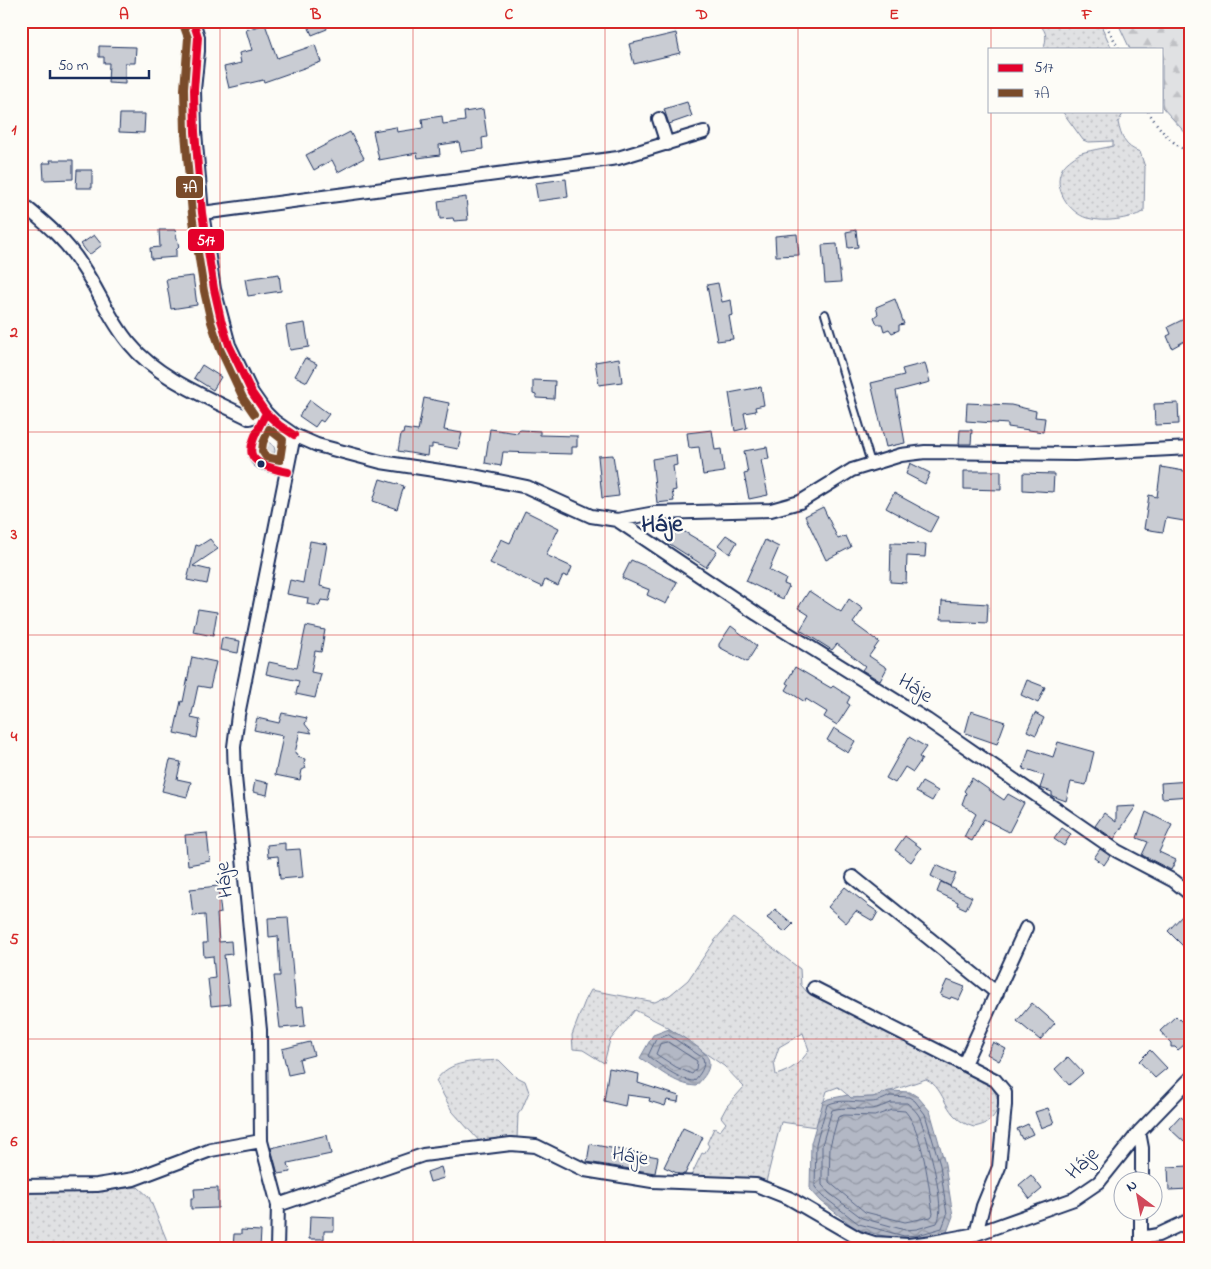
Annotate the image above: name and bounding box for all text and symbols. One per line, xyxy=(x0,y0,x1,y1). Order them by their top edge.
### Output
text: A xyxy=(119,3,129,27)
text: B xyxy=(310,3,322,27)
text: C xyxy=(505,3,514,27)
text: D xyxy=(695,3,708,27)
text: E xyxy=(889,3,899,27)
text: F xyxy=(1081,3,1093,27)
scale bar xyxy=(50,48,149,80)
legend xyxy=(988,48,1164,112)
text: 50 m xyxy=(58,55,89,77)
text: 517 xyxy=(1034,57,1054,79)
text: 7A xyxy=(1034,83,1049,105)
text: 1 xyxy=(11,118,17,142)
line badge: 7A xyxy=(175,175,204,199)
text: 7A xyxy=(183,178,198,199)
line badge: 517 xyxy=(187,228,225,252)
text: 517 xyxy=(197,231,215,252)
text: 2 xyxy=(9,321,18,345)
unlabelled marker xyxy=(256,459,266,469)
district label: Háje xyxy=(641,508,684,543)
text: 3 xyxy=(10,523,18,547)
street label: Háje xyxy=(892,667,939,712)
text: 4 xyxy=(10,725,18,749)
street label: Háje xyxy=(208,860,242,900)
text: 5 xyxy=(9,928,19,952)
text: 6 xyxy=(9,1130,18,1154)
street label: Háje xyxy=(610,1139,651,1175)
street label: Háje xyxy=(1059,1140,1107,1187)
north arrow xyxy=(1114,1172,1164,1222)
text: N xyxy=(1122,1175,1141,1198)

